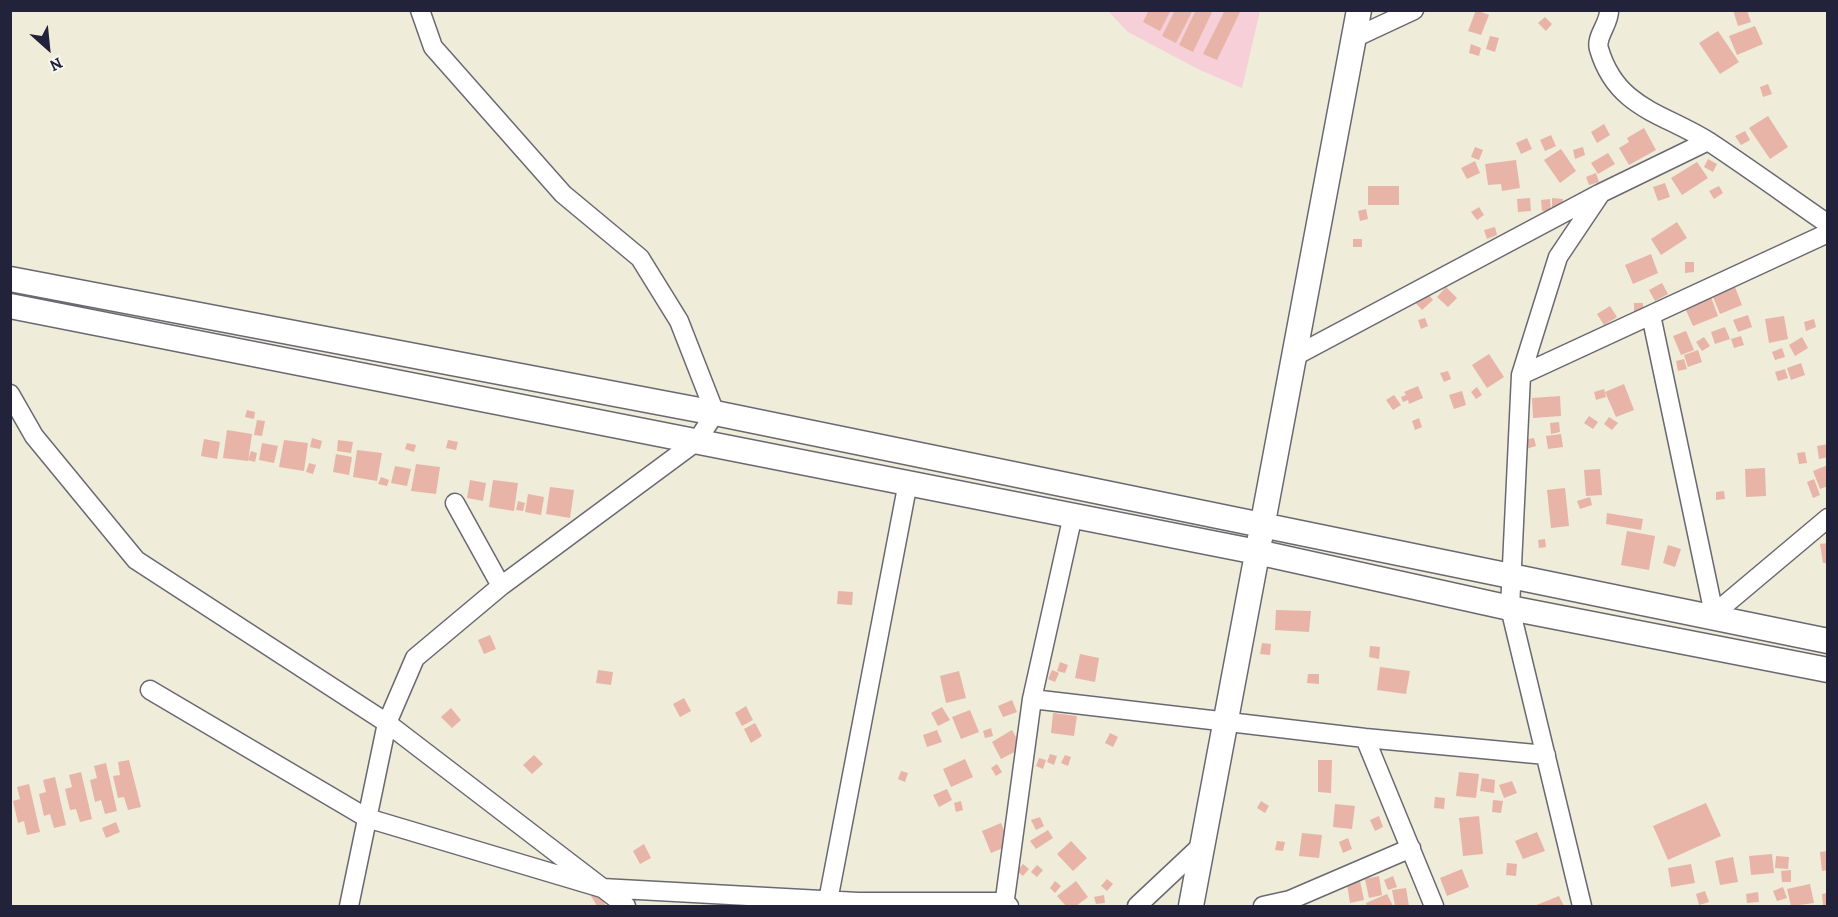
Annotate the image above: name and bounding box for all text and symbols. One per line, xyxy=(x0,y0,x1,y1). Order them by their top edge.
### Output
north arrow xyxy=(18,18,78,78)
text: N xyxy=(46,52,66,76)

